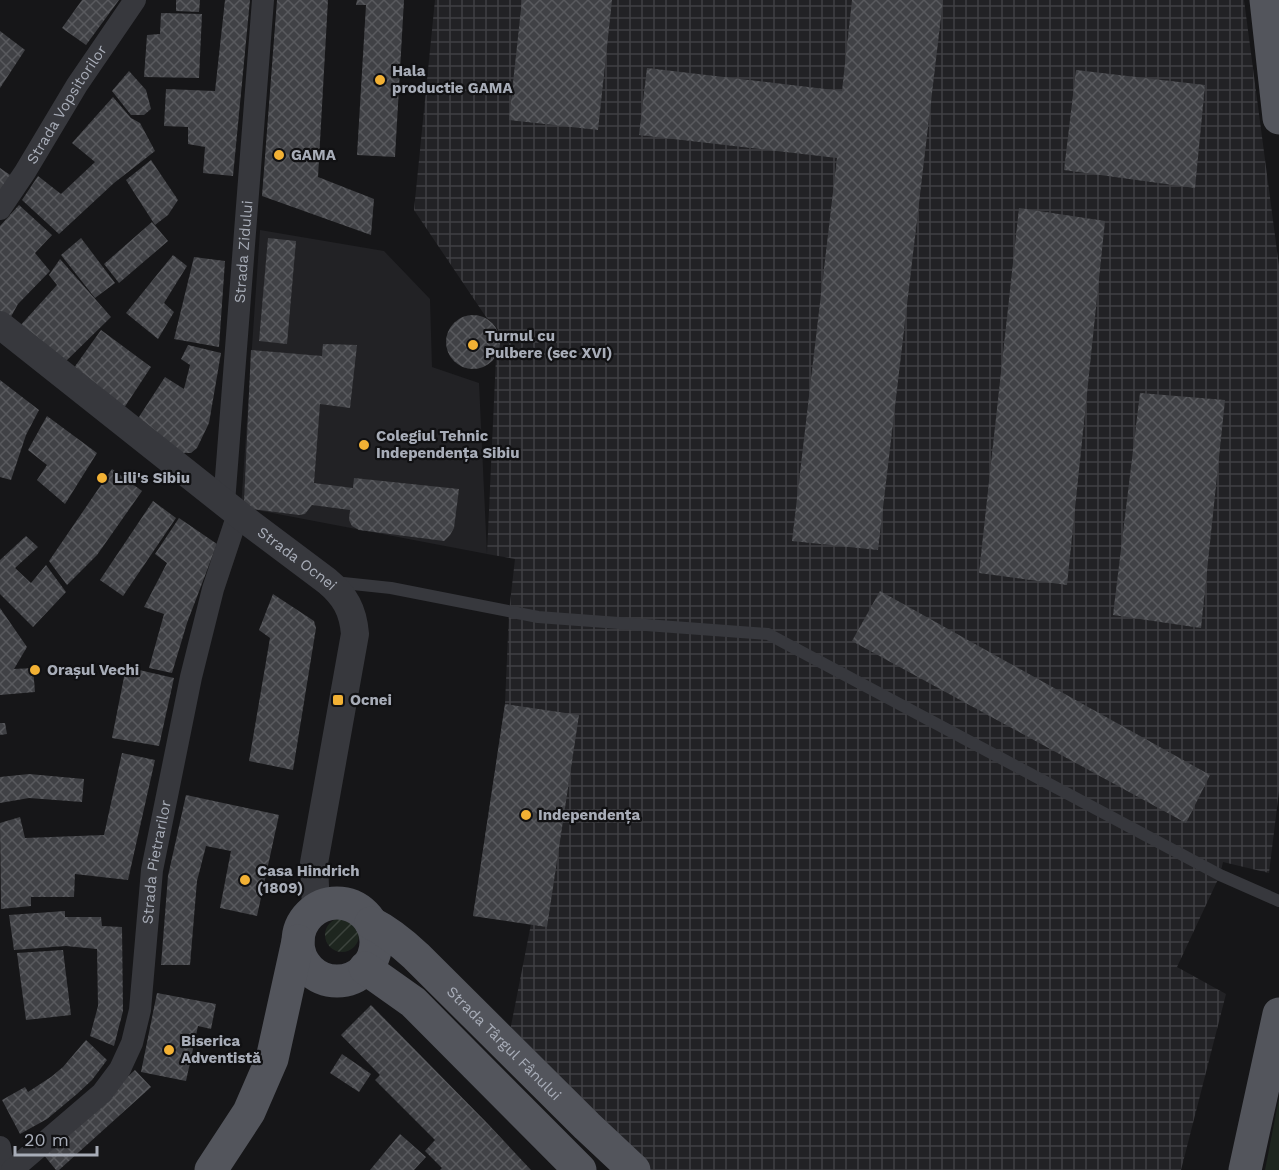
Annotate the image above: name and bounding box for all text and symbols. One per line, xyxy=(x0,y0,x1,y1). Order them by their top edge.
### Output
street label: Strada Vopsitorilor xyxy=(23,42,111,167)
place label: Hala productie GAMA xyxy=(392,62,513,97)
marker: Hala productie GAMA xyxy=(373,73,387,87)
place label: GAMA xyxy=(291,146,337,164)
marker: GAMA xyxy=(272,148,286,162)
street label: Strada Zidului xyxy=(231,200,256,304)
place label: Turnul cu Pulbere (sec XVI) xyxy=(485,327,612,362)
marker: Turnul cu Pulbere (sec XVI) xyxy=(466,338,480,352)
place label: Colegiul Tehnic Independența Sibiu xyxy=(376,427,519,462)
marker: Colegiul Tehnic Independența Sibiu xyxy=(357,438,371,452)
place label: Lili's Sibiu xyxy=(114,469,190,487)
marker: Lili's Sibiu xyxy=(95,471,109,485)
street label: Strada Ocnei xyxy=(254,523,341,594)
place label: Orașul Vechi xyxy=(47,661,139,679)
marker: Orașul Vechi xyxy=(28,663,42,677)
place label: Ocnei xyxy=(350,691,392,709)
marker: Ocnei xyxy=(331,693,345,707)
street label: Strada Pietrarilor xyxy=(138,799,175,925)
place label: Independența xyxy=(538,806,641,824)
marker: Independența xyxy=(519,808,533,822)
place label: Casa Hindrich (1809) xyxy=(257,862,360,897)
marker: Casa Hindrich (1809) xyxy=(238,873,252,887)
street label: Strada Târgul Fânului xyxy=(443,983,565,1104)
place label: Biserica Adventistă xyxy=(181,1032,261,1067)
marker: Biserica Adventistă xyxy=(162,1043,176,1057)
scale bar xyxy=(15,1119,98,1157)
text: 20 m xyxy=(24,1129,69,1150)

